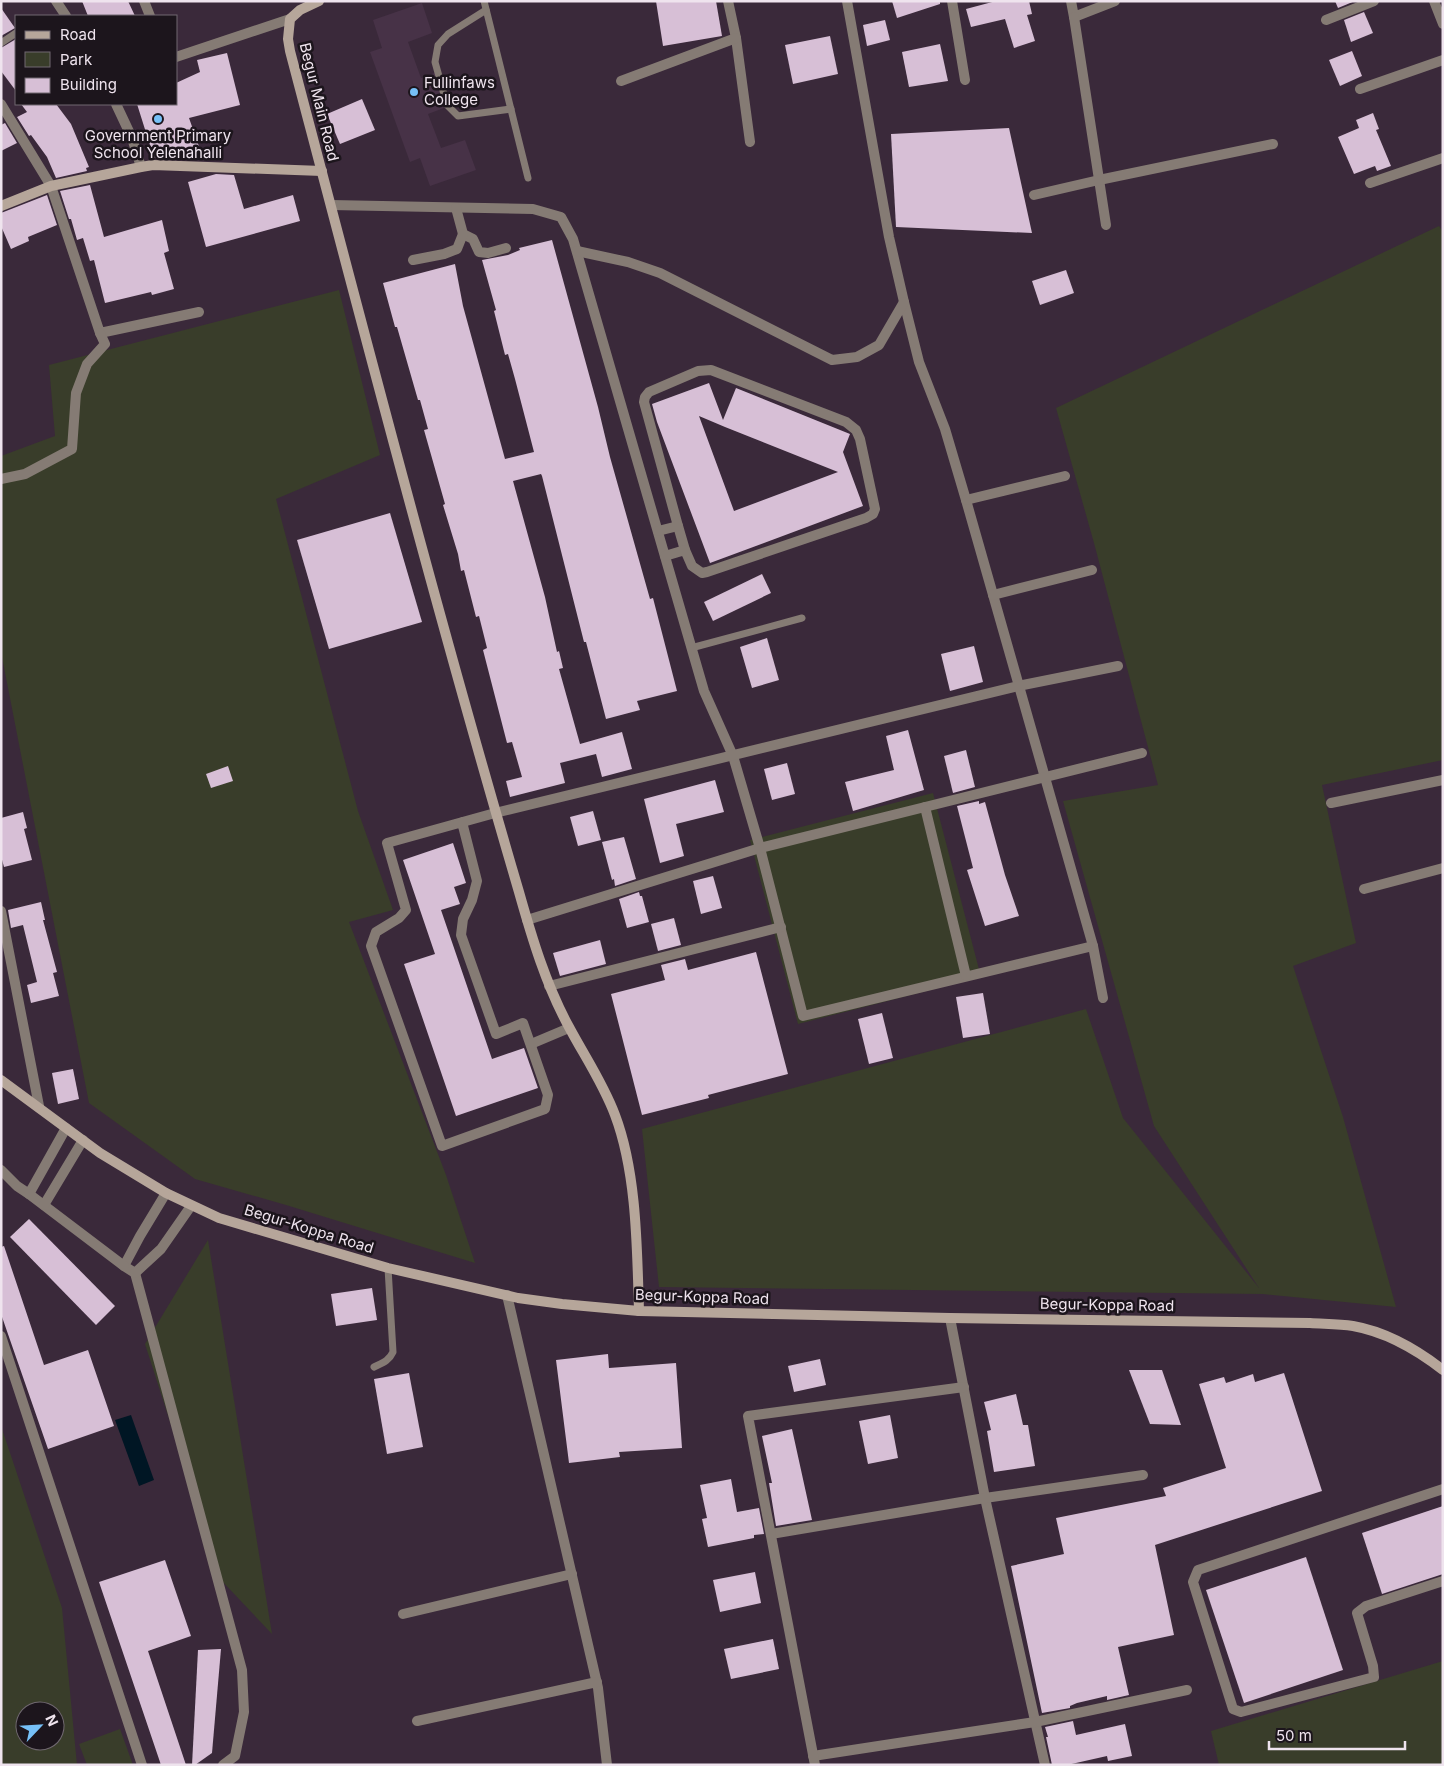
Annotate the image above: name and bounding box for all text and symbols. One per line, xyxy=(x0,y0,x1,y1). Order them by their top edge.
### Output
legend xyxy=(15,15,178,105)
text: Road xyxy=(60,25,96,44)
street label: Begur Main Road xyxy=(296,41,343,163)
text: Park xyxy=(60,50,93,69)
place label: Fullinfaws College xyxy=(424,73,495,109)
text: Building xyxy=(60,75,117,94)
marker: Fullinfaws College xyxy=(408,86,420,98)
marker: Government Primary School Yelenahalli xyxy=(152,113,164,125)
place label: Government Primary School Yelenahalli xyxy=(85,126,232,162)
street label: Begur-Koppa Road xyxy=(242,1200,376,1257)
street label: Begur-Koppa Road xyxy=(635,1285,770,1308)
street label: Begur-Koppa Road xyxy=(1040,1294,1174,1315)
north arrow xyxy=(15,1701,65,1751)
text: N xyxy=(42,1712,62,1729)
scale bar xyxy=(1269,1718,1405,1750)
text: 50 m xyxy=(1276,1726,1312,1745)

